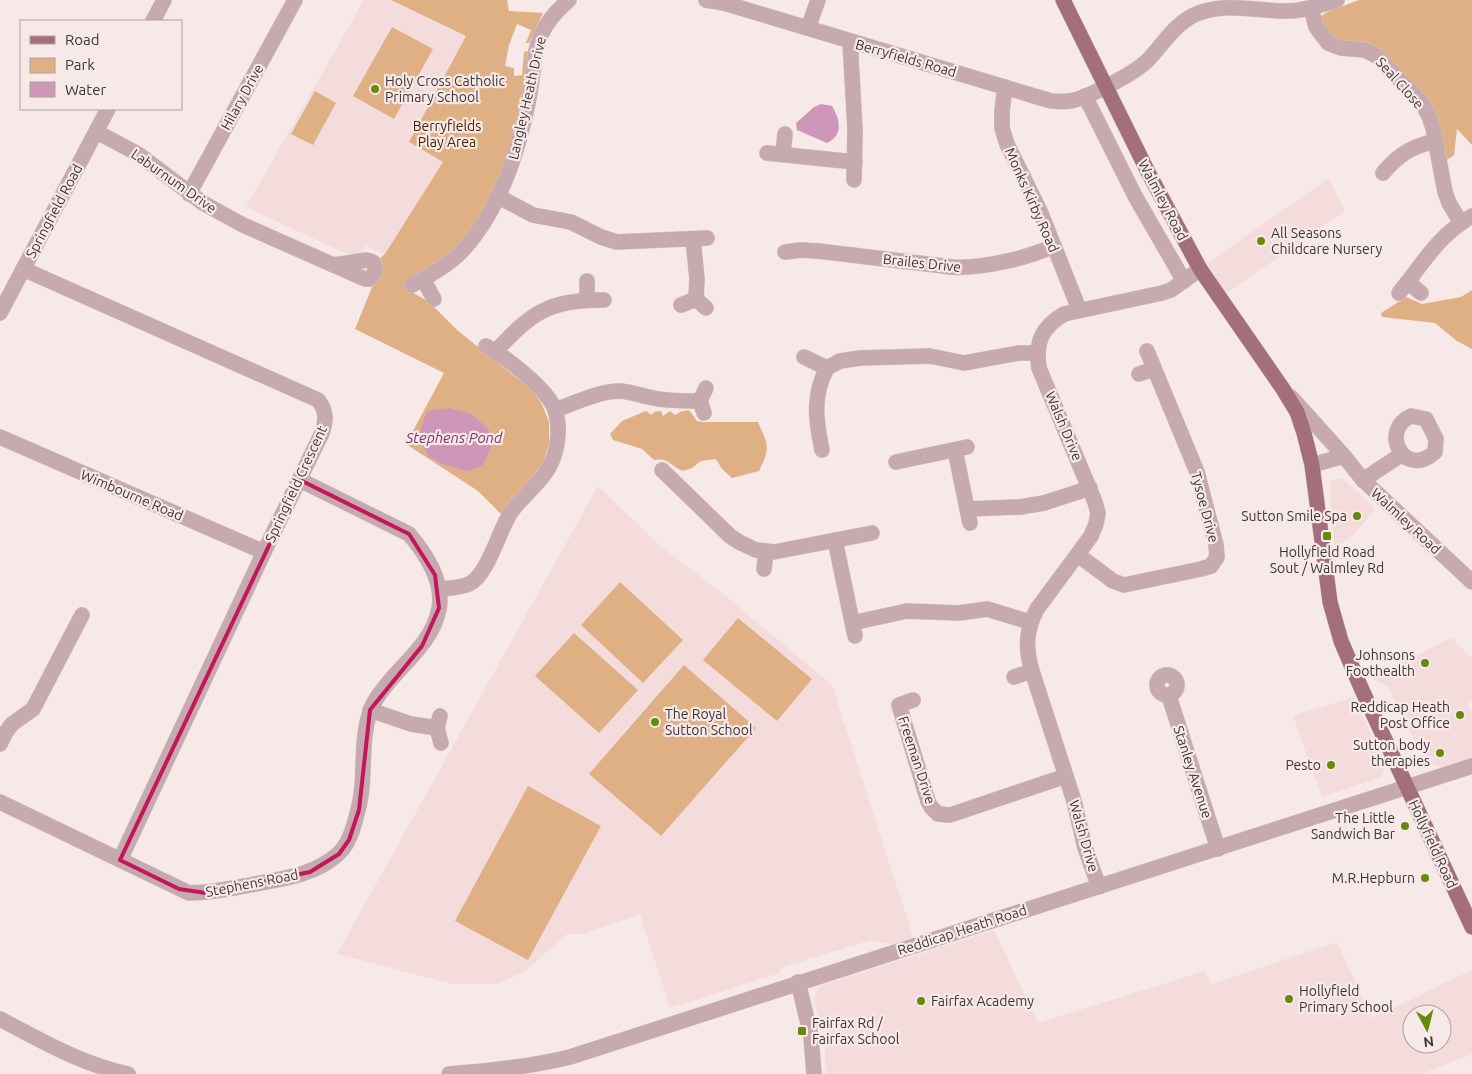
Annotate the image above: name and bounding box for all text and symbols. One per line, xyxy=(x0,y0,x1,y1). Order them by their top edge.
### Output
legend xyxy=(20,20,182,110)
text: Road xyxy=(65,31,100,48)
street label: Langley Heath Drive xyxy=(505,35,549,161)
street label: Berryfields Road xyxy=(854,36,958,80)
street label: Seal Close xyxy=(1373,54,1427,112)
text: Park xyxy=(65,56,95,73)
street label: Hilary Drive xyxy=(217,61,267,133)
place label: Holy Cross Catholic Primary School xyxy=(385,73,506,105)
text: Water xyxy=(65,81,106,98)
marker: Holy Cross Catholic Primary School xyxy=(369,83,381,95)
park label: Berryfields Play Area xyxy=(413,118,481,150)
street label: Monks Kirby Road xyxy=(1002,145,1062,255)
street label: Laburnum Drive xyxy=(128,146,220,216)
street label: Walmley Road xyxy=(1135,157,1191,243)
street label: Springfield Road xyxy=(23,161,85,261)
place label: All Seasons Childcare Nursery xyxy=(1271,225,1382,257)
marker: All Seasons Childcare Nursery xyxy=(1255,235,1267,247)
street label: Brailes Drive xyxy=(882,251,962,275)
street label: Walsh Drive xyxy=(1042,389,1086,463)
street label: Springfield Crescent xyxy=(262,423,330,545)
water label: Stephens Pond xyxy=(405,429,503,446)
street label: Wimbourne Road xyxy=(78,466,186,524)
street label: Tysoe Drive xyxy=(1188,470,1222,544)
street label: Walmley Road xyxy=(1368,485,1444,557)
place label: Sutton Smile Spa xyxy=(1241,508,1347,524)
marker: Sutton Smile Spa xyxy=(1351,510,1363,522)
marker: Hollyfield Road Sout / Walmley Rd xyxy=(1321,530,1333,542)
place label: Hollyfield Road Sout / Walmley Rd xyxy=(1270,544,1384,576)
place label: Johnsons Foothealth xyxy=(1346,647,1415,679)
marker: Johnsons Foothealth xyxy=(1419,657,1431,669)
place label: Reddicap Heath Post Office xyxy=(1351,699,1450,731)
place label: The Royal Sutton School xyxy=(665,706,753,738)
marker: Reddicap Heath Post Office xyxy=(1454,709,1466,721)
street label: Freeman Drive xyxy=(895,714,939,806)
marker: The Royal Sutton School xyxy=(649,716,661,728)
street label: Stanley Avenue xyxy=(1170,724,1216,820)
place label: Sutton body therapies xyxy=(1353,737,1430,769)
marker: Sutton body therapies xyxy=(1434,747,1446,759)
place label: Pesto xyxy=(1285,757,1321,773)
marker: Pesto xyxy=(1325,759,1337,771)
street label: Hollyfield Road xyxy=(1406,797,1460,891)
street label: Walsh Drive xyxy=(1066,798,1102,874)
place label: The Little Sandwich Bar xyxy=(1311,810,1396,842)
marker: The Little Sandwich Bar xyxy=(1399,820,1411,832)
street label: Stephens Road xyxy=(204,866,300,900)
place label: M.R.Hepburn xyxy=(1332,870,1415,886)
marker: M.R.Hepburn xyxy=(1419,872,1431,884)
street label: Reddicap Heath Road xyxy=(895,902,1029,958)
place label: Hollyfield Primary School xyxy=(1299,983,1393,1015)
place label: Fairfax Academy xyxy=(931,993,1034,1009)
marker: Hollyfield Primary School xyxy=(1283,993,1295,1005)
marker: Fairfax Academy xyxy=(915,995,927,1007)
north arrow xyxy=(1402,1004,1452,1054)
place label: Fairfax Rd / Fairfax School xyxy=(812,1015,900,1047)
marker: Fairfax Rd / Fairfax School xyxy=(796,1025,808,1037)
text: N xyxy=(1422,1033,1435,1050)

